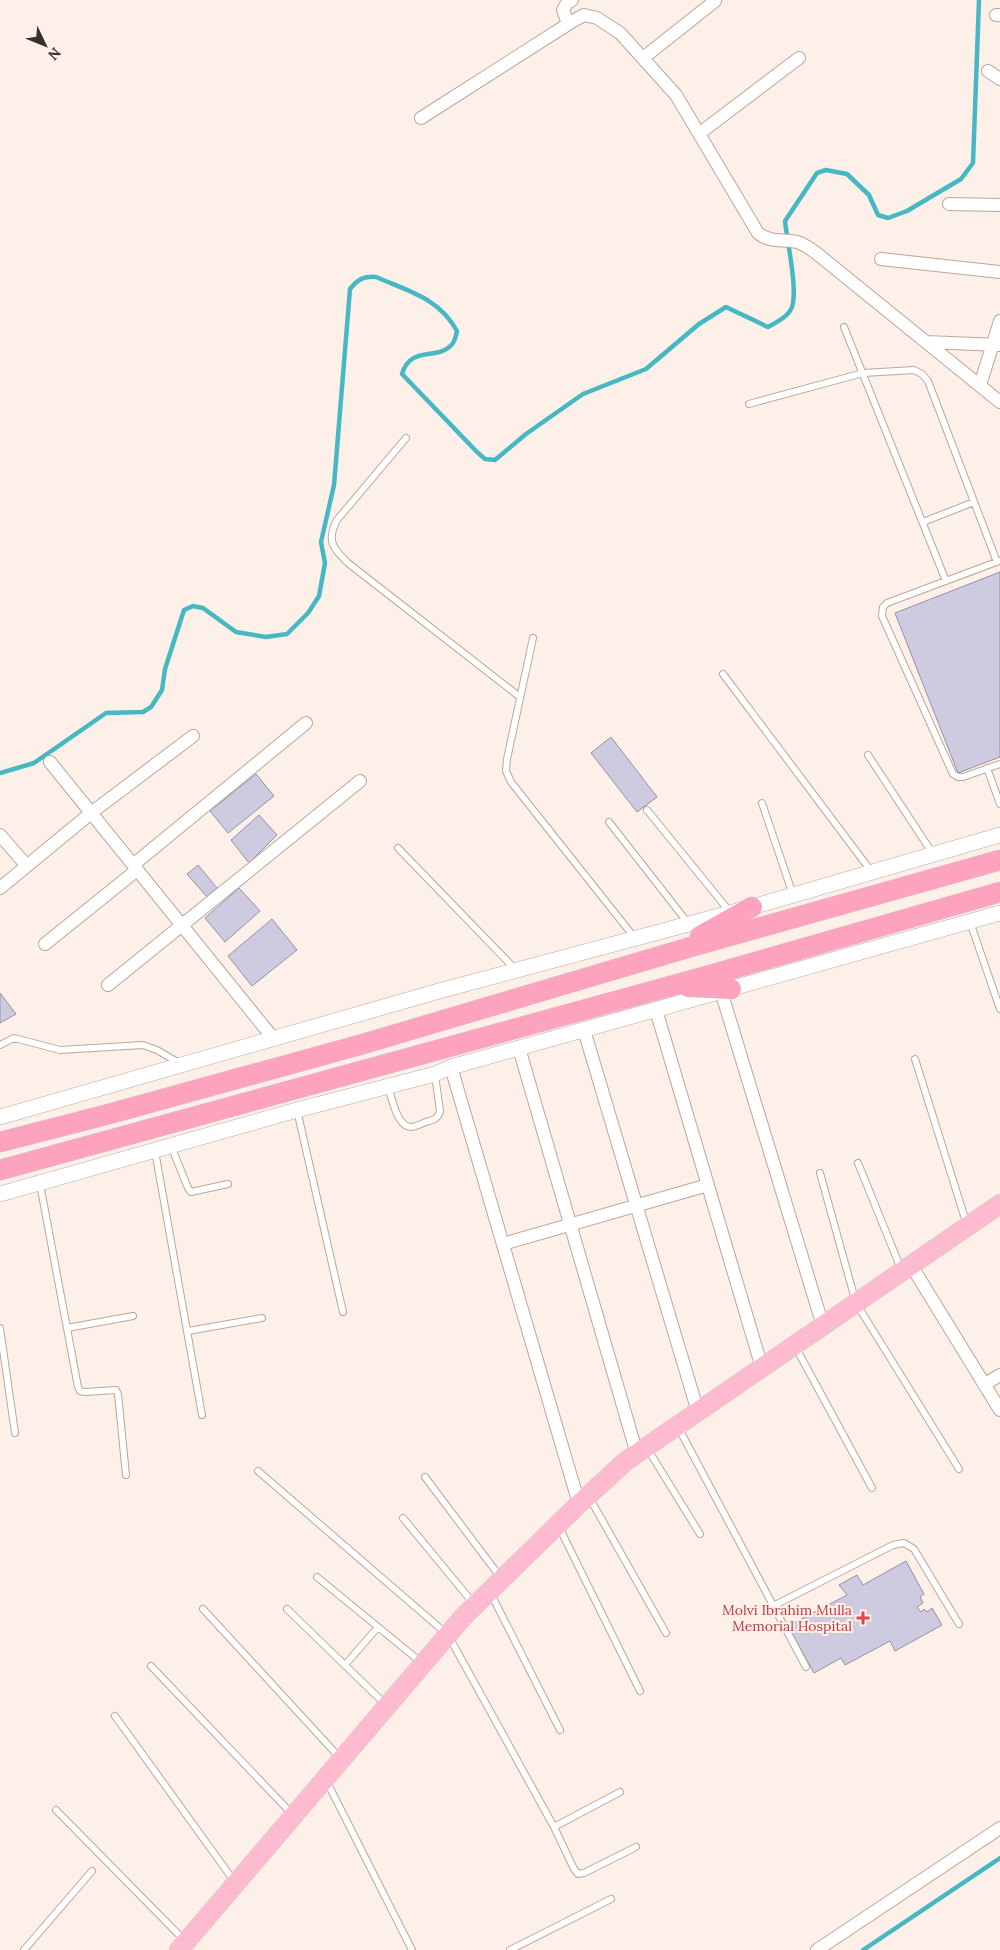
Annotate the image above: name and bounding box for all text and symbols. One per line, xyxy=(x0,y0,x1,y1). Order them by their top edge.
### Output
north arrow xyxy=(20,20,70,70)
text: N xyxy=(44,44,65,64)
place label: Molvi Ibrahim Mulla Memorial Hospital xyxy=(722,1601,852,1635)
marker: Molvi Ibrahim Mulla Memorial Hospital xyxy=(856,1611,870,1625)

